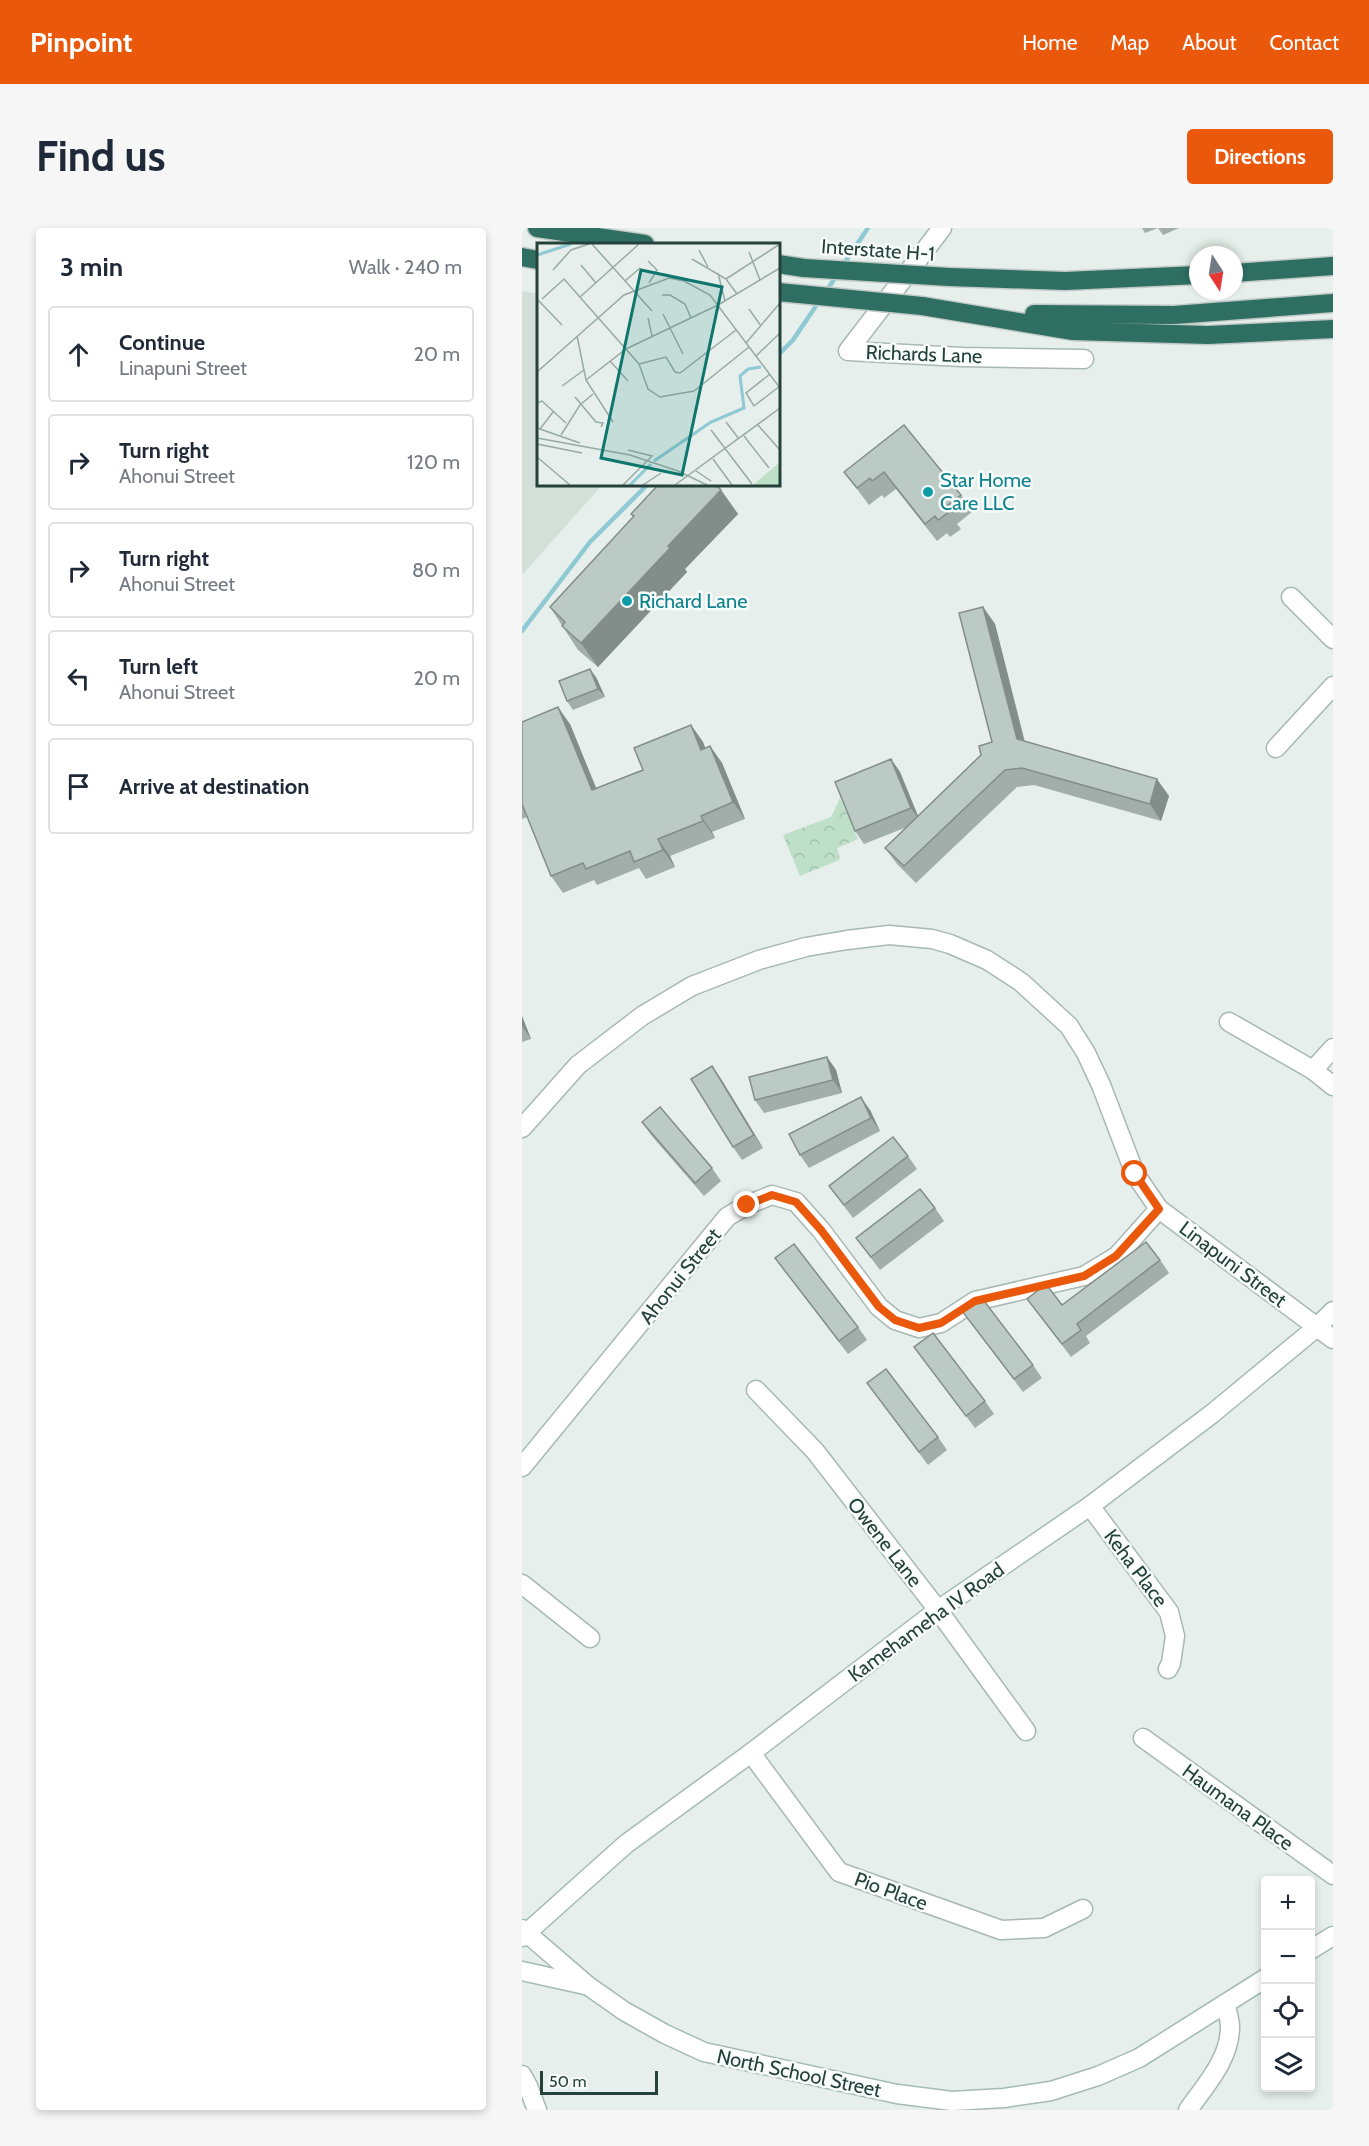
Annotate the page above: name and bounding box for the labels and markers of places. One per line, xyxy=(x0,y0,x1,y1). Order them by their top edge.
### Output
place label: Star Home Care LLC xyxy=(940,468,1031,515)
marker: Star Home Care LLC xyxy=(921,485,935,499)
place label: Richard Lane xyxy=(639,589,747,613)
marker: Richard Lane xyxy=(620,594,634,608)

